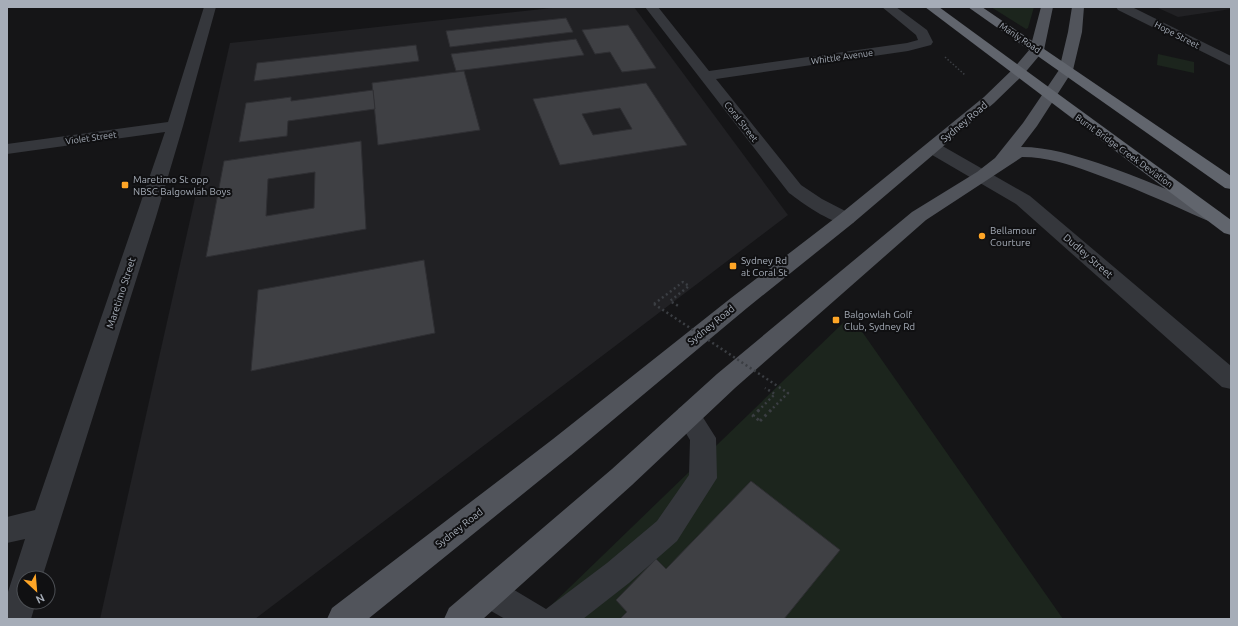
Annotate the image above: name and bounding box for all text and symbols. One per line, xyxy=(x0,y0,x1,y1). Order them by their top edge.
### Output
street label: Hope Street xyxy=(1153,19,1201,51)
street label: Manly Road xyxy=(998,21,1042,55)
street label: Whittle Avenue xyxy=(810,48,874,66)
street label: Sydney Road xyxy=(939,99,990,145)
street label: Coral Street xyxy=(722,100,760,144)
street label: Burnt Bridge Creek Deviation xyxy=(1073,112,1175,190)
street label: Violet Street xyxy=(65,129,118,147)
place label: Maretimo St opp NBSC Balgowlah Boys xyxy=(133,174,231,197)
marker: Maretimo St opp NBSC Balgowlah Boys xyxy=(120,180,130,190)
place label: Bellamour Courture xyxy=(990,225,1036,248)
marker: Bellamour Courture xyxy=(977,231,987,241)
street label: Dudley Street xyxy=(1061,232,1115,280)
place label: Sydney Rd at Coral St xyxy=(741,255,787,278)
street label: Maretimo Street xyxy=(104,256,138,330)
marker: Sydney Rd at Coral St xyxy=(728,261,738,271)
street label: Sydney Road xyxy=(685,303,737,347)
place label: Balgowlah Golf Club, Sydney Rd xyxy=(844,309,915,332)
marker: Balgowlah Golf Club, Sydney Rd xyxy=(831,315,841,325)
street label: Sydney Road xyxy=(433,506,485,550)
north arrow xyxy=(16,570,56,610)
text: N xyxy=(34,592,47,606)

